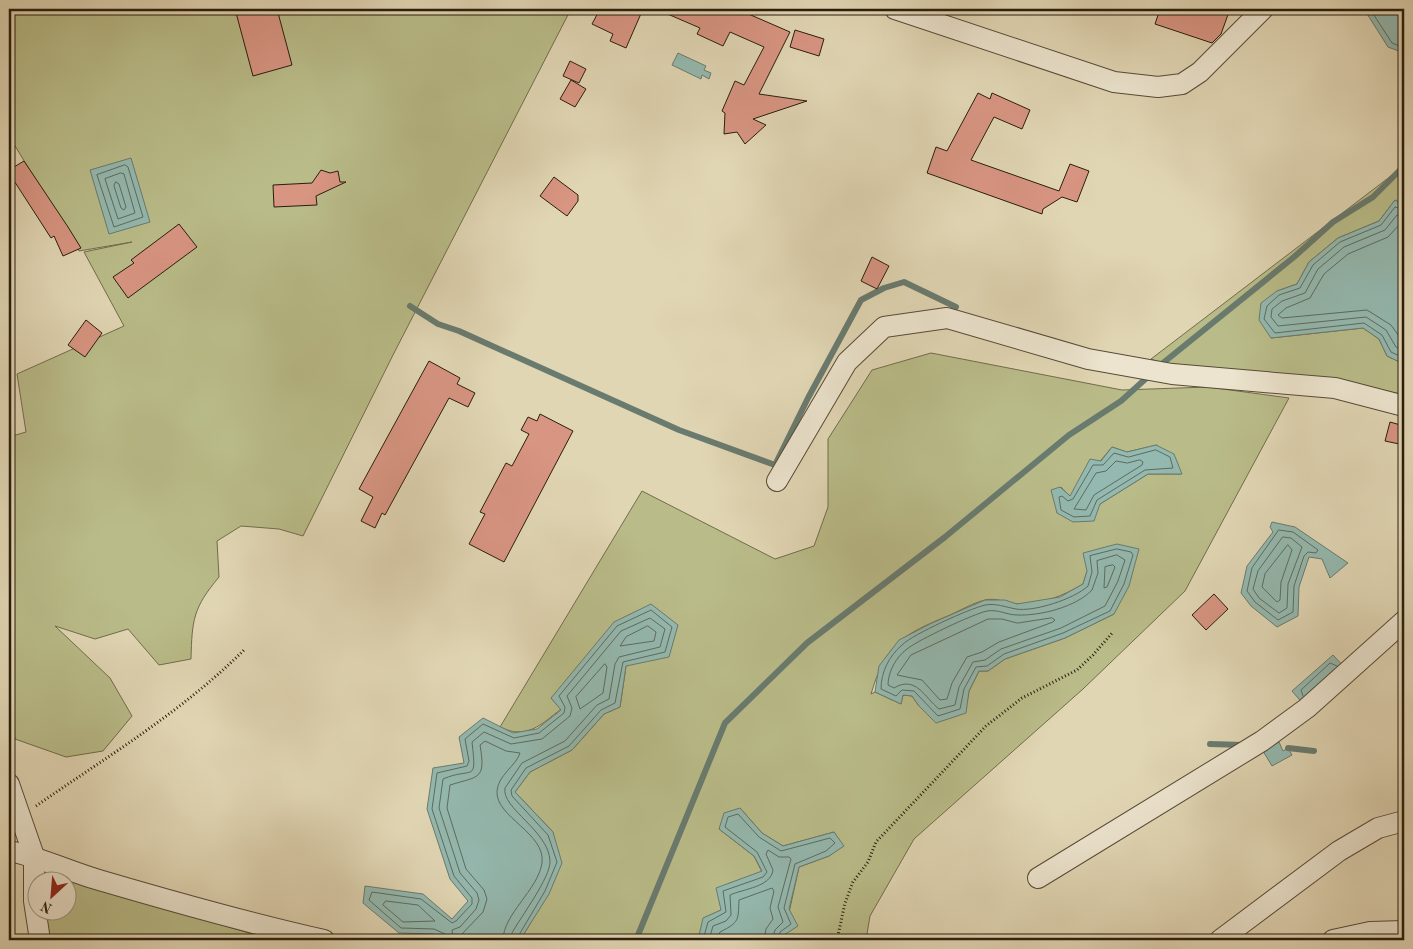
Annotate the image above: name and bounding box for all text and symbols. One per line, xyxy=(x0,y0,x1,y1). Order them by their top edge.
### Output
north arrow xyxy=(28,872,78,922)
text: N xyxy=(39,898,55,915)

